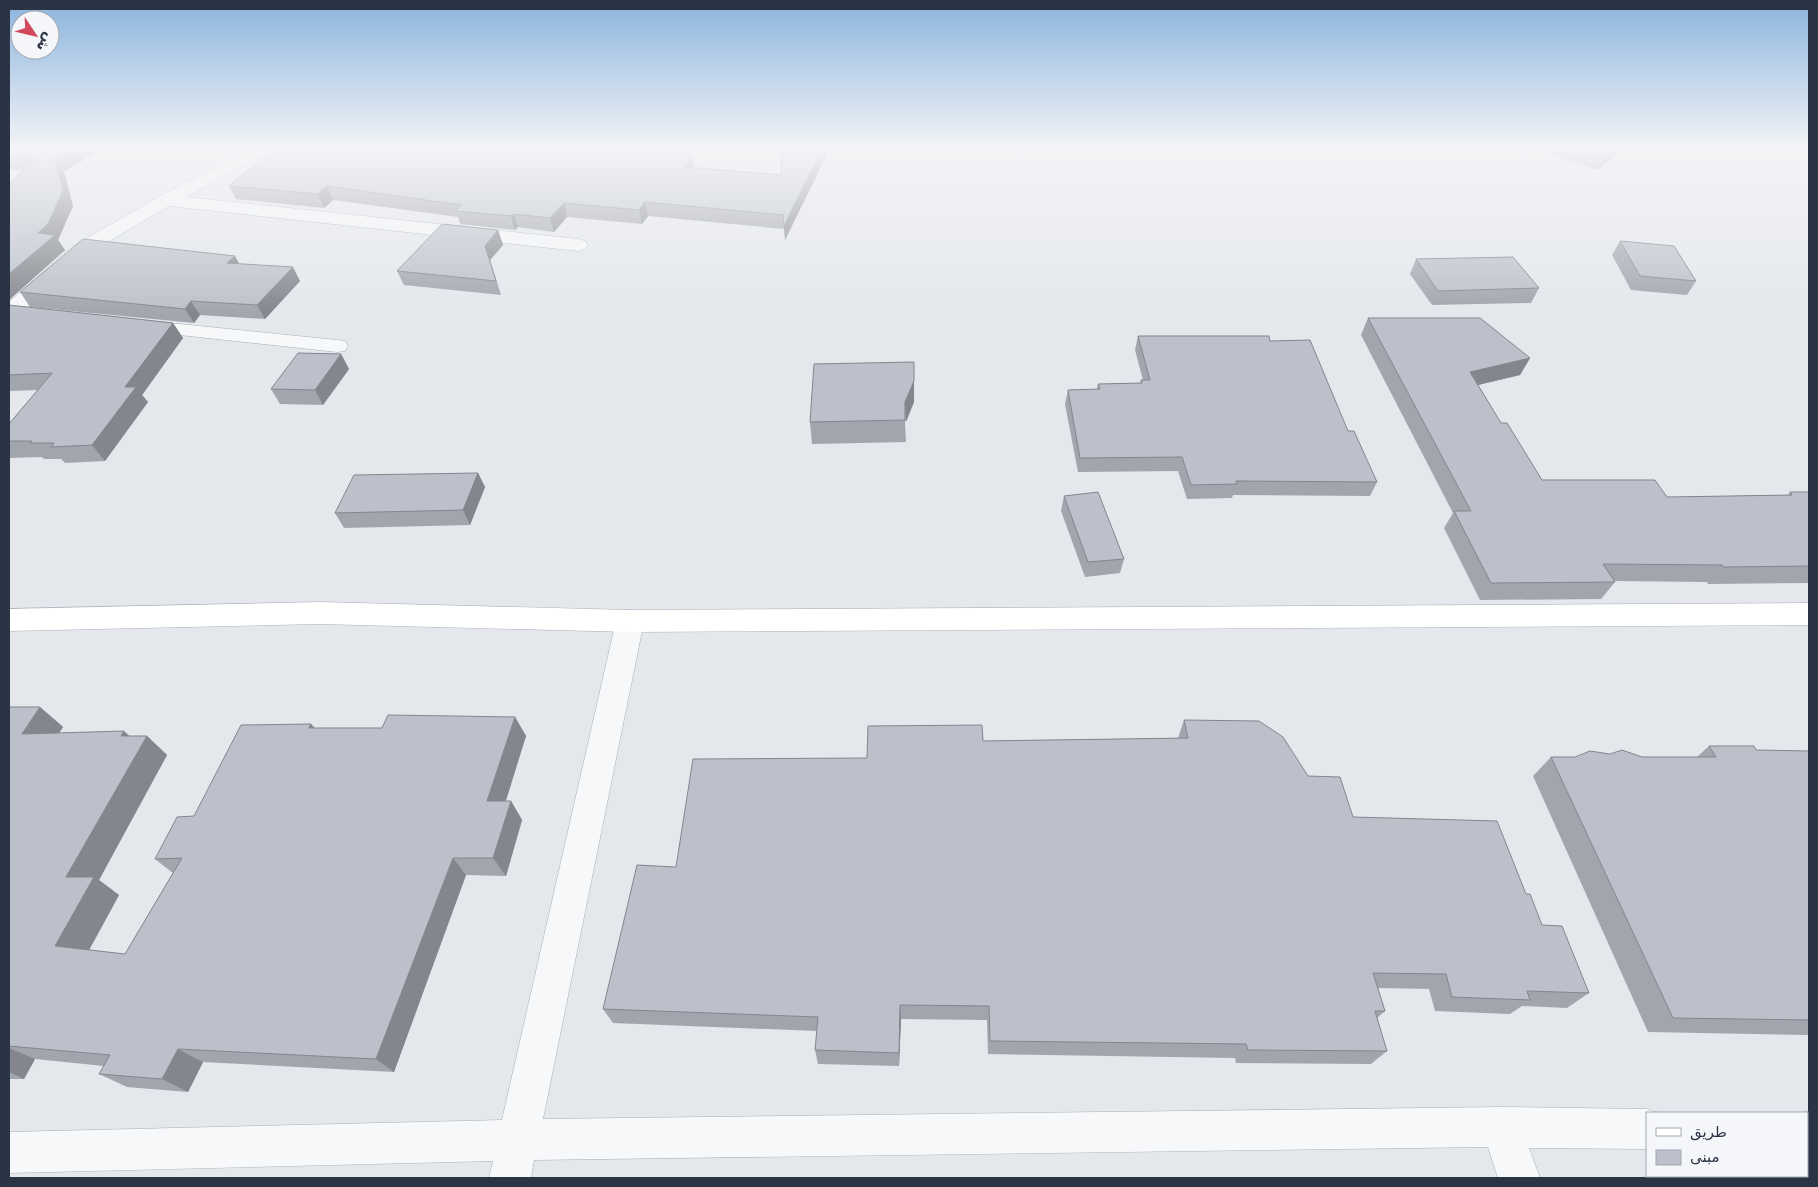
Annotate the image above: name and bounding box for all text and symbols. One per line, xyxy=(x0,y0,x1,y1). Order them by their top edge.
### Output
north arrow xyxy=(10,10,60,60)
text: ش xyxy=(34,30,58,55)
legend xyxy=(1646,1112,1808,1177)
text: طريق xyxy=(1690,1123,1727,1141)
text: مبنى xyxy=(1690,1148,1720,1166)

